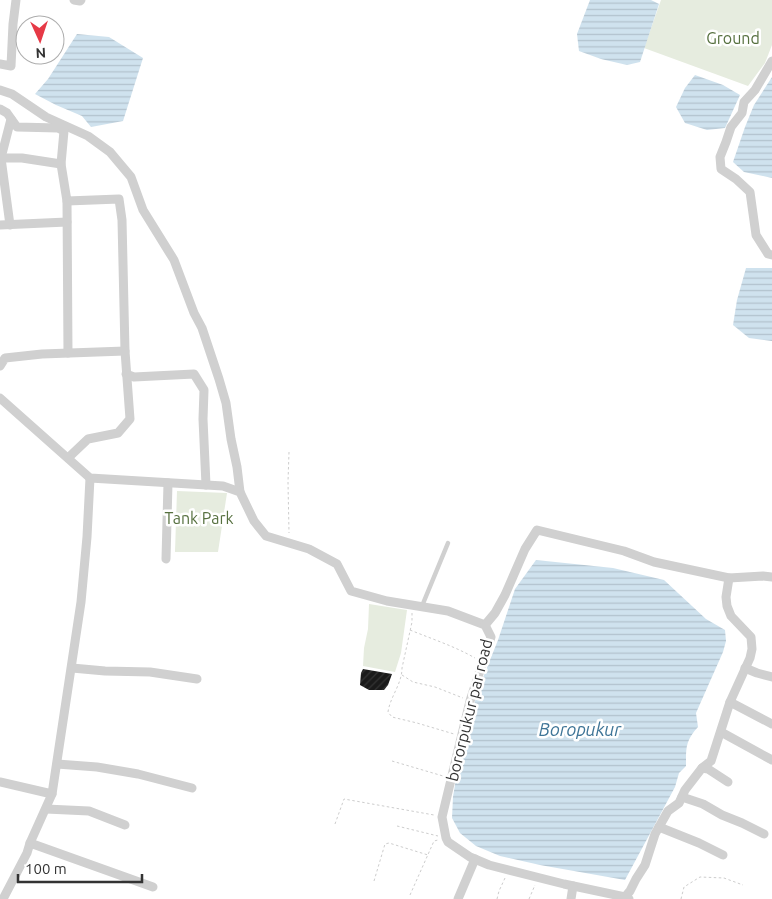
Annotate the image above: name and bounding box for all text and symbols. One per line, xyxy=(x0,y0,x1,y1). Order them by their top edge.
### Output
north arrow xyxy=(15,15,65,65)
park label: Ground xyxy=(706,29,760,47)
text: N xyxy=(35,45,46,61)
park label: Tank Park xyxy=(164,509,234,527)
street label: bororpukur par road xyxy=(443,637,495,783)
water label: Boropukur xyxy=(539,719,622,739)
scale bar xyxy=(18,852,141,884)
text: 100 m xyxy=(25,860,67,877)

